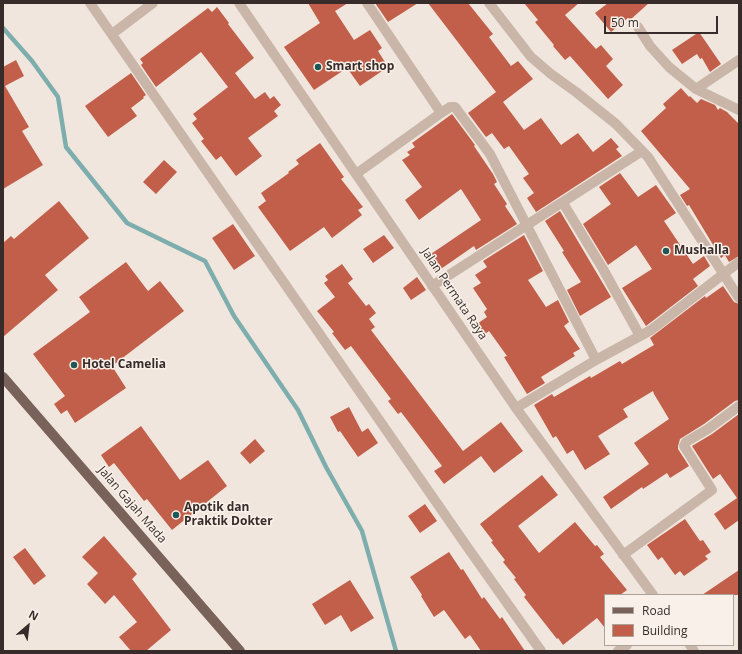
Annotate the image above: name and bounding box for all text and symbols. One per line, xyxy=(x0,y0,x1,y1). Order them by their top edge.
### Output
scale bar xyxy=(606,8,720,34)
text: 50 m xyxy=(611,14,639,31)
place label: Smart shop xyxy=(326,60,394,74)
marker: Smart shop xyxy=(313,62,323,72)
place label: Mushalla xyxy=(674,244,729,258)
street label: Jalan Permata Raya xyxy=(418,245,490,343)
marker: Mushalla xyxy=(661,246,671,256)
place label: Hotel Camelia xyxy=(82,358,166,372)
marker: Hotel Camelia xyxy=(69,360,79,370)
street label: Jalan Gajah Mada xyxy=(95,464,169,546)
place label: Apotik dan Praktik Dokter xyxy=(184,501,273,529)
marker: Apotik dan Praktik Dokter xyxy=(171,510,181,520)
legend xyxy=(604,594,734,646)
text: Road xyxy=(642,602,671,619)
north arrow xyxy=(8,606,48,646)
text: N xyxy=(26,606,41,624)
text: Building xyxy=(642,622,687,639)

